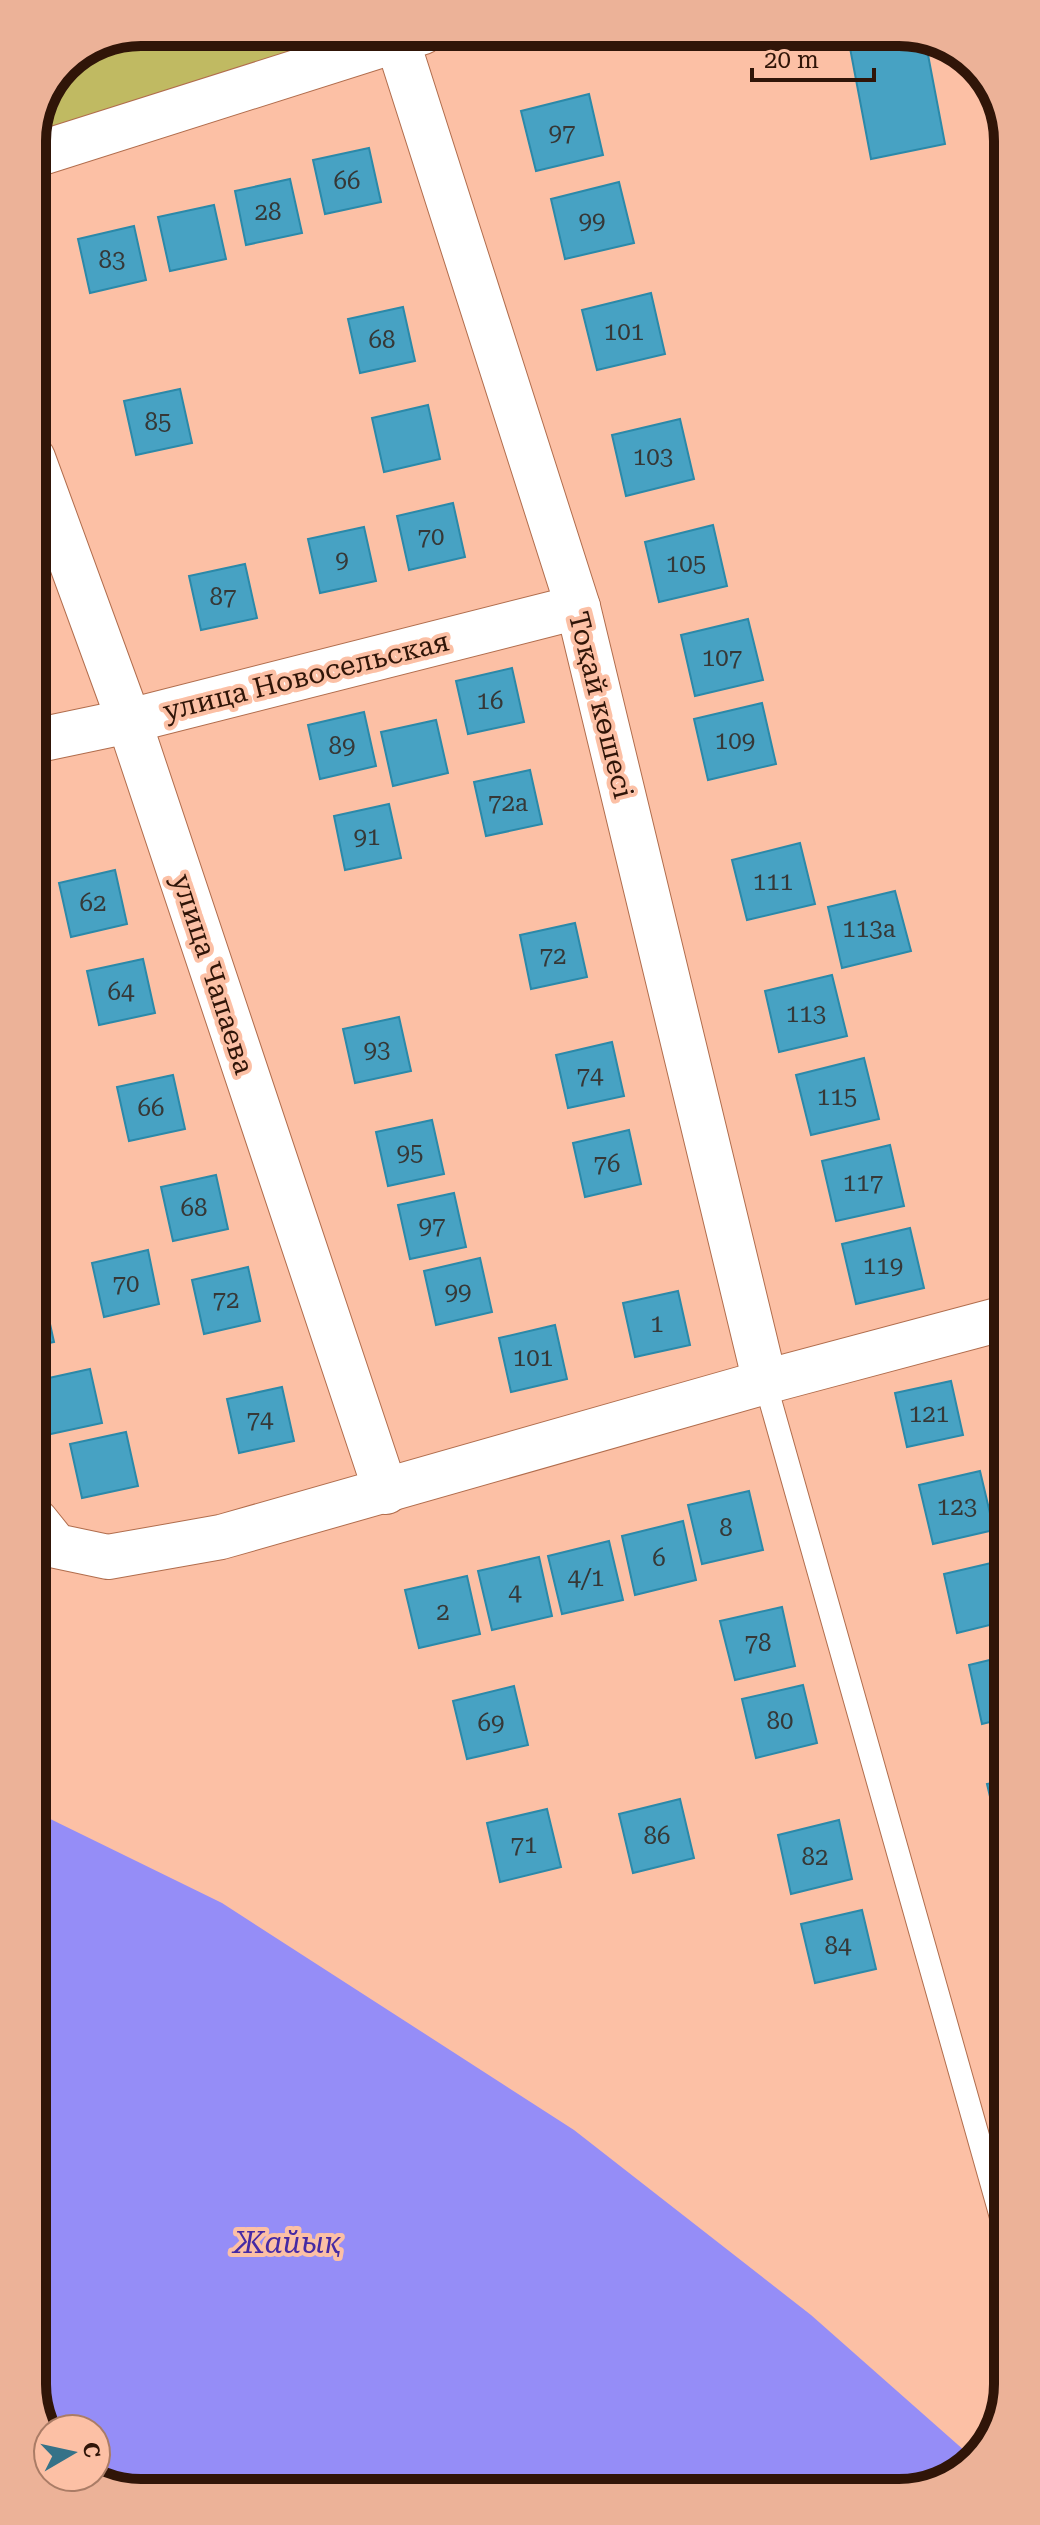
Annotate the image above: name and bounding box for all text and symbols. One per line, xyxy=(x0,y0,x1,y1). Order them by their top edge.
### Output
scale bar xyxy=(752,32,874,82)
text: 20 m xyxy=(764,46,819,74)
house number: 97 xyxy=(549,119,575,147)
house number: 66 xyxy=(334,167,360,195)
house number: 28 xyxy=(255,198,281,226)
house number: 99 xyxy=(579,207,605,235)
house number: 83 xyxy=(99,246,125,274)
house number: 101 xyxy=(604,318,644,346)
house number: 68 xyxy=(369,326,395,354)
house number: 85 xyxy=(145,408,171,436)
house number: 103 xyxy=(633,443,673,471)
house number: 70 xyxy=(418,523,444,551)
house number: 9 xyxy=(335,546,349,574)
house number: 105 xyxy=(666,550,706,578)
house number: 87 xyxy=(210,583,236,611)
street label: Тоқай көшесі xyxy=(562,608,640,802)
street label: улица Новосельская xyxy=(160,624,452,728)
house number: 107 xyxy=(702,644,742,672)
house number: 16 xyxy=(477,687,503,715)
house number: 109 xyxy=(715,727,755,755)
house number: 89 xyxy=(329,732,355,760)
house number: 72а xyxy=(488,789,528,817)
house number: 91 xyxy=(354,823,380,851)
house number: 111 xyxy=(753,868,793,896)
street label: улица Чапаева xyxy=(165,870,261,1078)
house number: 62 xyxy=(80,889,106,917)
house number: 113а xyxy=(842,915,896,943)
house number: 72 xyxy=(540,942,566,970)
house number: 64 xyxy=(108,978,135,1006)
house number: 113 xyxy=(786,1000,826,1028)
house number: 93 xyxy=(364,1036,390,1064)
house number: 74 xyxy=(577,1062,604,1090)
house number: 115 xyxy=(817,1083,857,1111)
house number: 66 xyxy=(138,1094,164,1122)
house number: 95 xyxy=(397,1139,423,1167)
house number: 76 xyxy=(594,1150,620,1178)
house number: 117 xyxy=(843,1169,883,1197)
house number: 68 xyxy=(181,1194,207,1222)
house number: 97 xyxy=(419,1212,445,1240)
house number: 119 xyxy=(863,1252,903,1280)
house number: 70 xyxy=(113,1270,139,1298)
house number: 99 xyxy=(445,1278,471,1306)
house number: 72 xyxy=(213,1286,239,1314)
house number: 1 xyxy=(650,1310,664,1338)
house number: 101 xyxy=(513,1344,553,1372)
house number: 121 xyxy=(909,1400,949,1428)
house number: 74 xyxy=(247,1406,274,1434)
house number: 123 xyxy=(937,1493,977,1521)
house number: 8 xyxy=(719,1514,733,1542)
house number: 6 xyxy=(652,1544,666,1572)
house number: 4/1 xyxy=(568,1564,604,1592)
house number: 4 xyxy=(508,1579,522,1607)
house number: 2 xyxy=(436,1598,450,1626)
house number: 78 xyxy=(745,1629,771,1657)
house number: 80 xyxy=(767,1707,793,1735)
house number: 69 xyxy=(478,1709,504,1737)
house number: 86 xyxy=(644,1822,670,1850)
house number: 71 xyxy=(511,1831,537,1859)
house number: 82 xyxy=(802,1843,828,1871)
house number: 84 xyxy=(825,1932,852,1960)
water label: Жайық xyxy=(231,2225,341,2260)
north arrow xyxy=(32,2413,112,2493)
text: С xyxy=(78,2440,105,2460)

